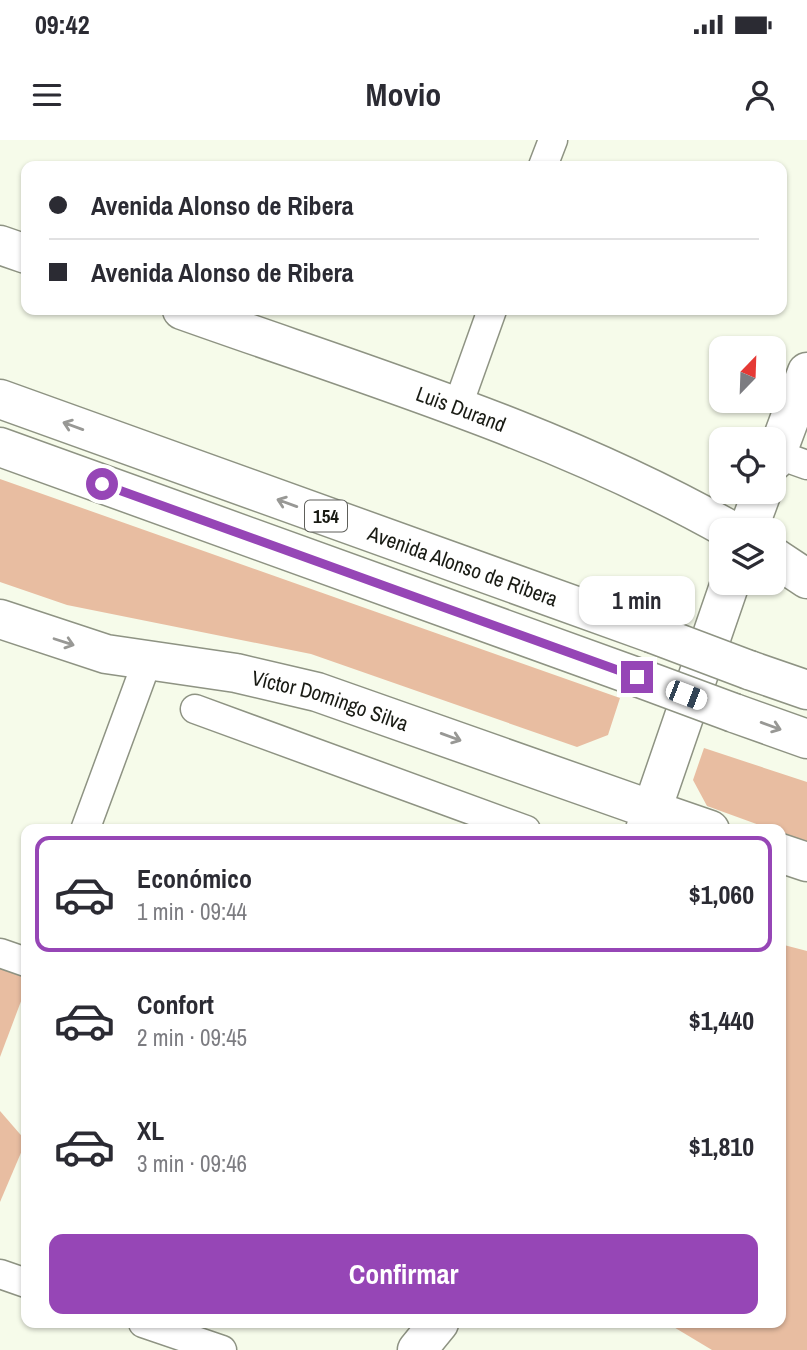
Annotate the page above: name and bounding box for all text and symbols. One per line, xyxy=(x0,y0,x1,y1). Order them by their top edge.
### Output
text: 09:42 xyxy=(35,7,90,42)
text: Movio xyxy=(366,73,441,116)
icon: menu xyxy=(28,76,66,114)
icon: person xyxy=(741,76,779,114)
text: Avenida Alonso de Ribera xyxy=(91,188,354,223)
text: Avenida Alonso de Ribera xyxy=(91,255,354,290)
north arrow xyxy=(709,336,786,413)
map controls xyxy=(709,336,786,595)
street label: Luis Durand xyxy=(412,379,510,439)
one-way arrow xyxy=(63,418,85,431)
button: locate xyxy=(709,427,786,504)
route start xyxy=(86,468,118,500)
one-way arrow xyxy=(277,495,299,508)
road number: 154 xyxy=(305,500,347,532)
street label: Avenida Alonso de Ribera xyxy=(363,518,562,613)
button: layers xyxy=(709,518,786,595)
callout: 1 min xyxy=(579,575,695,624)
text: 1 min xyxy=(612,585,662,616)
one-way arrow xyxy=(53,636,75,649)
route end xyxy=(621,661,653,693)
street label: Víctor Domingo Silva xyxy=(249,663,413,738)
car xyxy=(663,678,710,712)
one-way arrow xyxy=(759,721,781,734)
one-way arrow xyxy=(439,732,461,744)
text: Económico xyxy=(137,861,252,896)
icon: car xyxy=(53,863,116,926)
text: $1,060 xyxy=(689,877,754,912)
text: 1 min · 09:44 xyxy=(137,896,247,927)
text: Confort xyxy=(137,987,214,1022)
icon: car xyxy=(53,989,116,1052)
text: $1,440 xyxy=(689,1003,754,1038)
text: 2 min · 09:45 xyxy=(137,1022,247,1053)
text: XL xyxy=(137,1113,164,1148)
icon: car xyxy=(53,1115,116,1178)
text: $1,810 xyxy=(689,1129,754,1164)
text: 3 min · 09:46 xyxy=(137,1148,247,1179)
button: Confirmar xyxy=(49,1234,758,1314)

